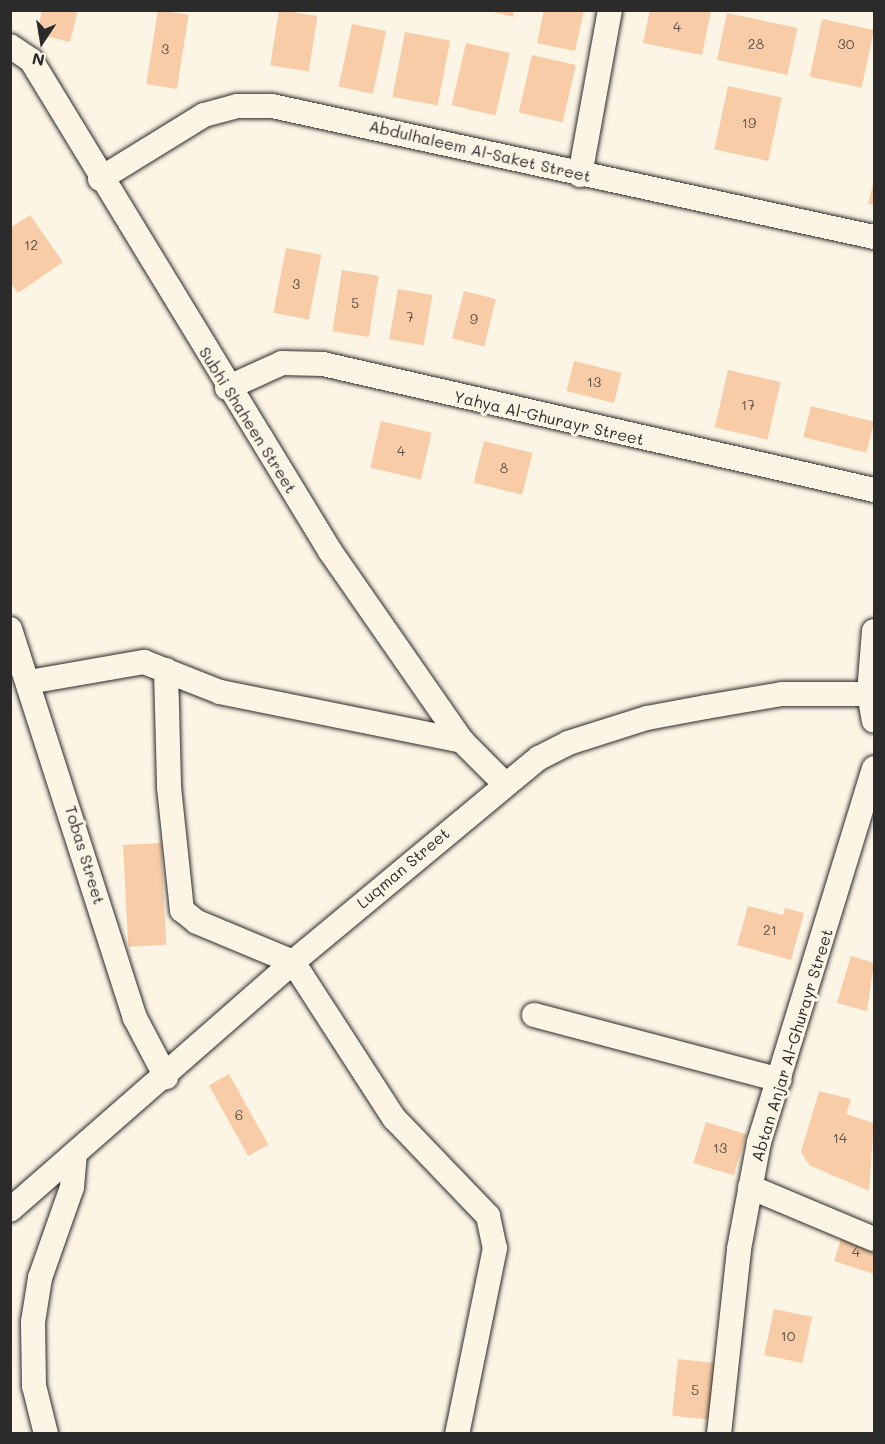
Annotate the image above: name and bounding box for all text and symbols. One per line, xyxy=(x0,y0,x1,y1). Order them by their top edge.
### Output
north arrow xyxy=(12,12,72,72)
house number: 4 xyxy=(673,19,681,35)
house number: 28 xyxy=(748,36,764,52)
house number: 30 xyxy=(838,36,854,52)
house number: 3 xyxy=(161,41,169,57)
text: N xyxy=(30,49,46,72)
house number: 19 xyxy=(742,115,756,131)
street label: Abdulhaleem Al-Saket Street xyxy=(367,116,593,186)
house number: 12 xyxy=(24,237,38,253)
house number: 3 xyxy=(292,276,300,292)
house number: 5 xyxy=(351,295,359,311)
house number: 7 xyxy=(406,309,414,325)
house number: 9 xyxy=(470,311,478,327)
street label: Subhi Shaheen Street xyxy=(195,343,301,497)
house number: 13 xyxy=(587,374,601,390)
street label: Yahya Al-Ghurayr Street xyxy=(452,387,646,449)
house number: 17 xyxy=(741,397,755,413)
house number: 4 xyxy=(397,443,405,459)
house number: 8 xyxy=(500,460,508,476)
street label: Tobas Street xyxy=(61,803,109,907)
street label: Luqman Street xyxy=(353,824,453,912)
house number: 21 xyxy=(763,922,777,938)
street label: Abtan Anjar Al-Ghurayr Street xyxy=(747,926,837,1164)
house number: 6 xyxy=(235,1107,243,1123)
house number: 14 xyxy=(833,1130,847,1146)
house number: 13 xyxy=(713,1140,727,1156)
house number: 4 xyxy=(852,1244,860,1260)
house number: 10 xyxy=(781,1328,795,1344)
house number: 5 xyxy=(691,1382,699,1398)

